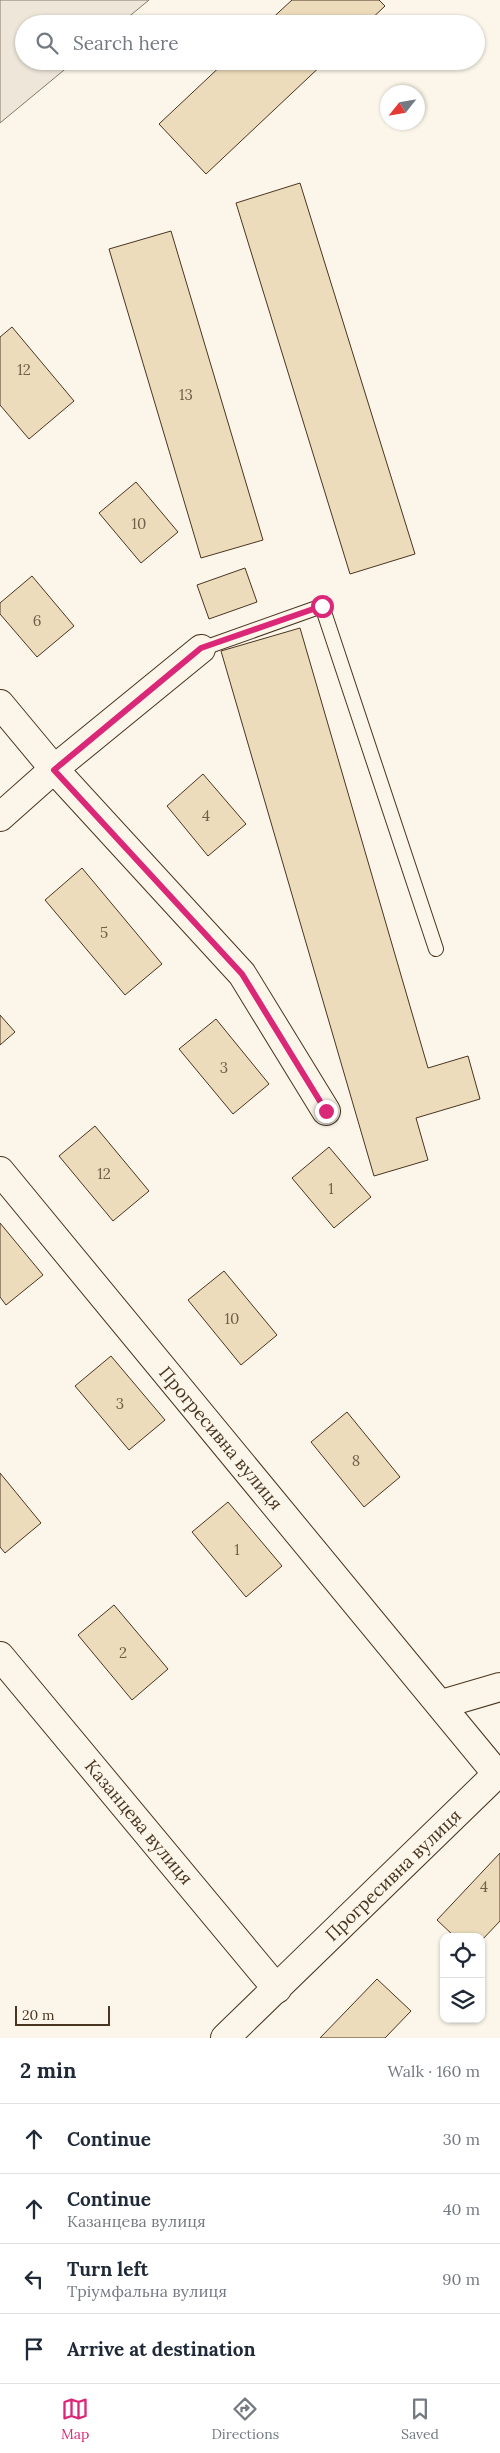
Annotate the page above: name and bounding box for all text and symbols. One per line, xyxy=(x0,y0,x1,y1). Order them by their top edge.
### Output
search box xyxy=(15,15,485,70)
icon: search xyxy=(33,29,61,57)
text: Search here xyxy=(73,31,179,55)
north arrow xyxy=(380,85,425,130)
house number: 12 xyxy=(17,360,31,379)
house number: 13 xyxy=(179,385,193,404)
house number: 10 xyxy=(132,514,146,533)
route start xyxy=(311,595,334,618)
house number: 6 xyxy=(33,611,41,630)
house number: 4 xyxy=(202,806,210,825)
house number: 5 xyxy=(100,923,108,942)
house number: 3 xyxy=(220,1058,228,1077)
route end xyxy=(315,1100,338,1123)
house number: 12 xyxy=(97,1164,111,1183)
house number: 1 xyxy=(328,1179,334,1198)
house number: 10 xyxy=(225,1309,239,1328)
street label: Прогресивна вулиця xyxy=(154,1362,288,1514)
house number: 3 xyxy=(116,1394,124,1413)
house number: 8 xyxy=(352,1451,360,1470)
house number: 1 xyxy=(234,1540,240,1559)
house number: 2 xyxy=(119,1643,127,1662)
street label: Казанцева вулиця xyxy=(80,1755,198,1889)
street label: Прогресивна вулиця xyxy=(320,1804,466,1946)
house number: 4 xyxy=(480,1877,488,1896)
map controls xyxy=(440,1933,485,2023)
button: locate xyxy=(440,1933,485,1978)
button: layers xyxy=(440,1978,485,2023)
scale bar xyxy=(15,2003,110,2026)
text: 20 m xyxy=(22,2006,54,2024)
text: 2 min xyxy=(20,2057,76,2084)
text: Walk · 160 m xyxy=(388,2061,480,2081)
icon: ahead xyxy=(20,2125,48,2153)
text: Continue xyxy=(67,2127,151,2151)
text: 30 m xyxy=(443,2129,480,2149)
text: Continue xyxy=(67,2187,151,2211)
icon: ahead xyxy=(20,2195,48,2223)
text: 40 m xyxy=(443,2199,480,2219)
text: Казанцева вулиця xyxy=(67,2211,206,2231)
text: Turn left xyxy=(67,2257,148,2281)
icon: left xyxy=(20,2265,48,2293)
text: 90 m xyxy=(442,2269,480,2289)
text: Тріумфальна вулиця xyxy=(67,2281,227,2301)
icon: arrive xyxy=(20,2335,48,2363)
text: Arrive at destination xyxy=(67,2337,256,2361)
tab: Map xyxy=(61,2395,89,2443)
tab: Directions xyxy=(211,2395,279,2443)
tab: Saved xyxy=(401,2395,439,2443)

